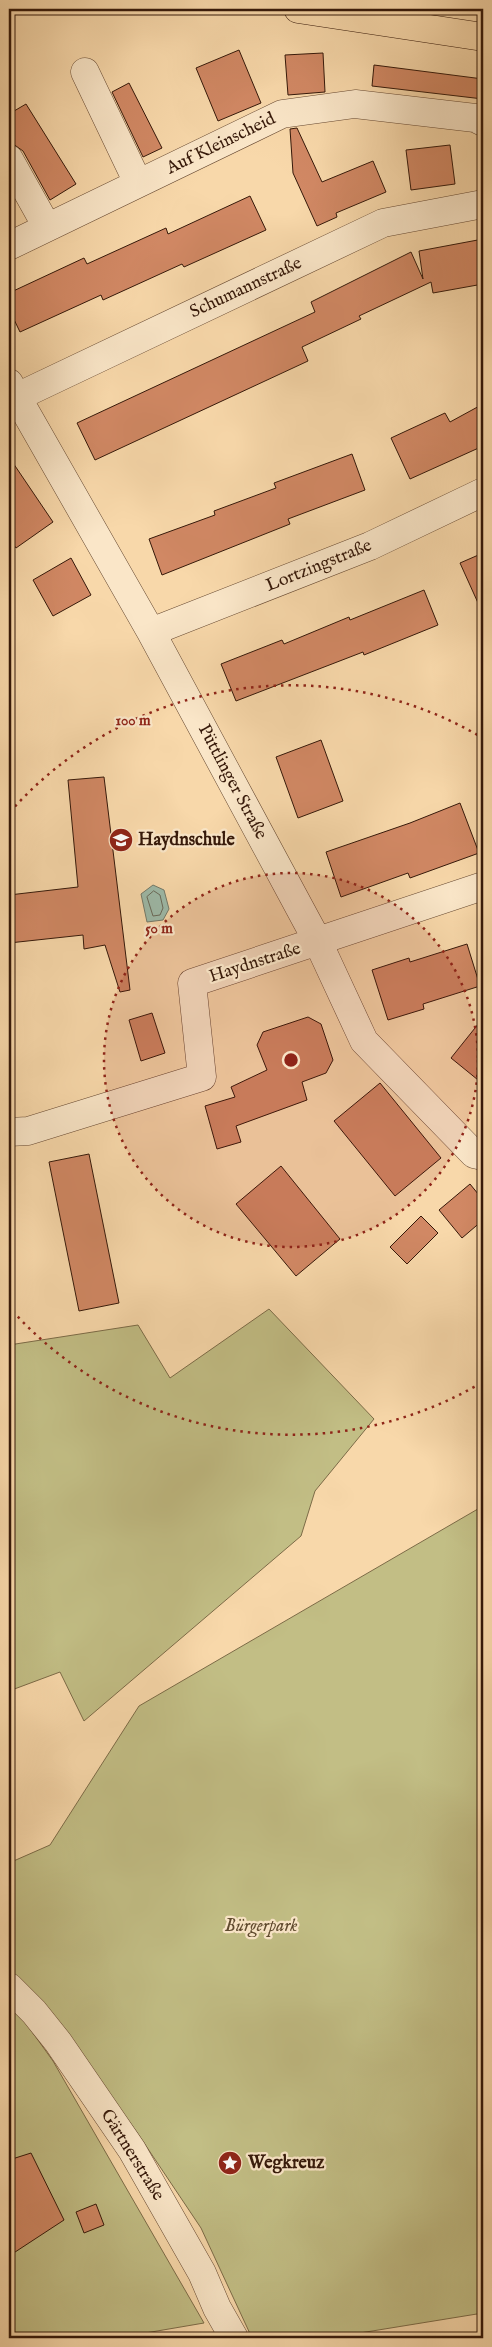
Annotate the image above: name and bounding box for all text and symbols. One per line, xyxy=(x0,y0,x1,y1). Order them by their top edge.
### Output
street label: Auf Kleinscheid xyxy=(162,107,280,181)
street label: Schumannstraße xyxy=(186,252,306,324)
street label: Lortzingstraße xyxy=(263,534,375,598)
text: 100 m xyxy=(115,711,151,730)
street label: Püttlinger Straße xyxy=(192,720,272,844)
school or university icon: Haydnschule xyxy=(108,827,134,853)
place label: Haydnschule xyxy=(138,829,235,852)
text: 50 m xyxy=(145,919,173,938)
street label: Haydnstraße xyxy=(206,937,304,989)
centre of rings xyxy=(282,1051,300,1069)
park label: Bürgerpark xyxy=(224,1915,298,1938)
street label: Gärtnerstraße xyxy=(95,2105,169,2205)
place icon: Wegkreuz xyxy=(217,2150,243,2176)
place label: Wegkreuz xyxy=(247,2152,325,2175)

